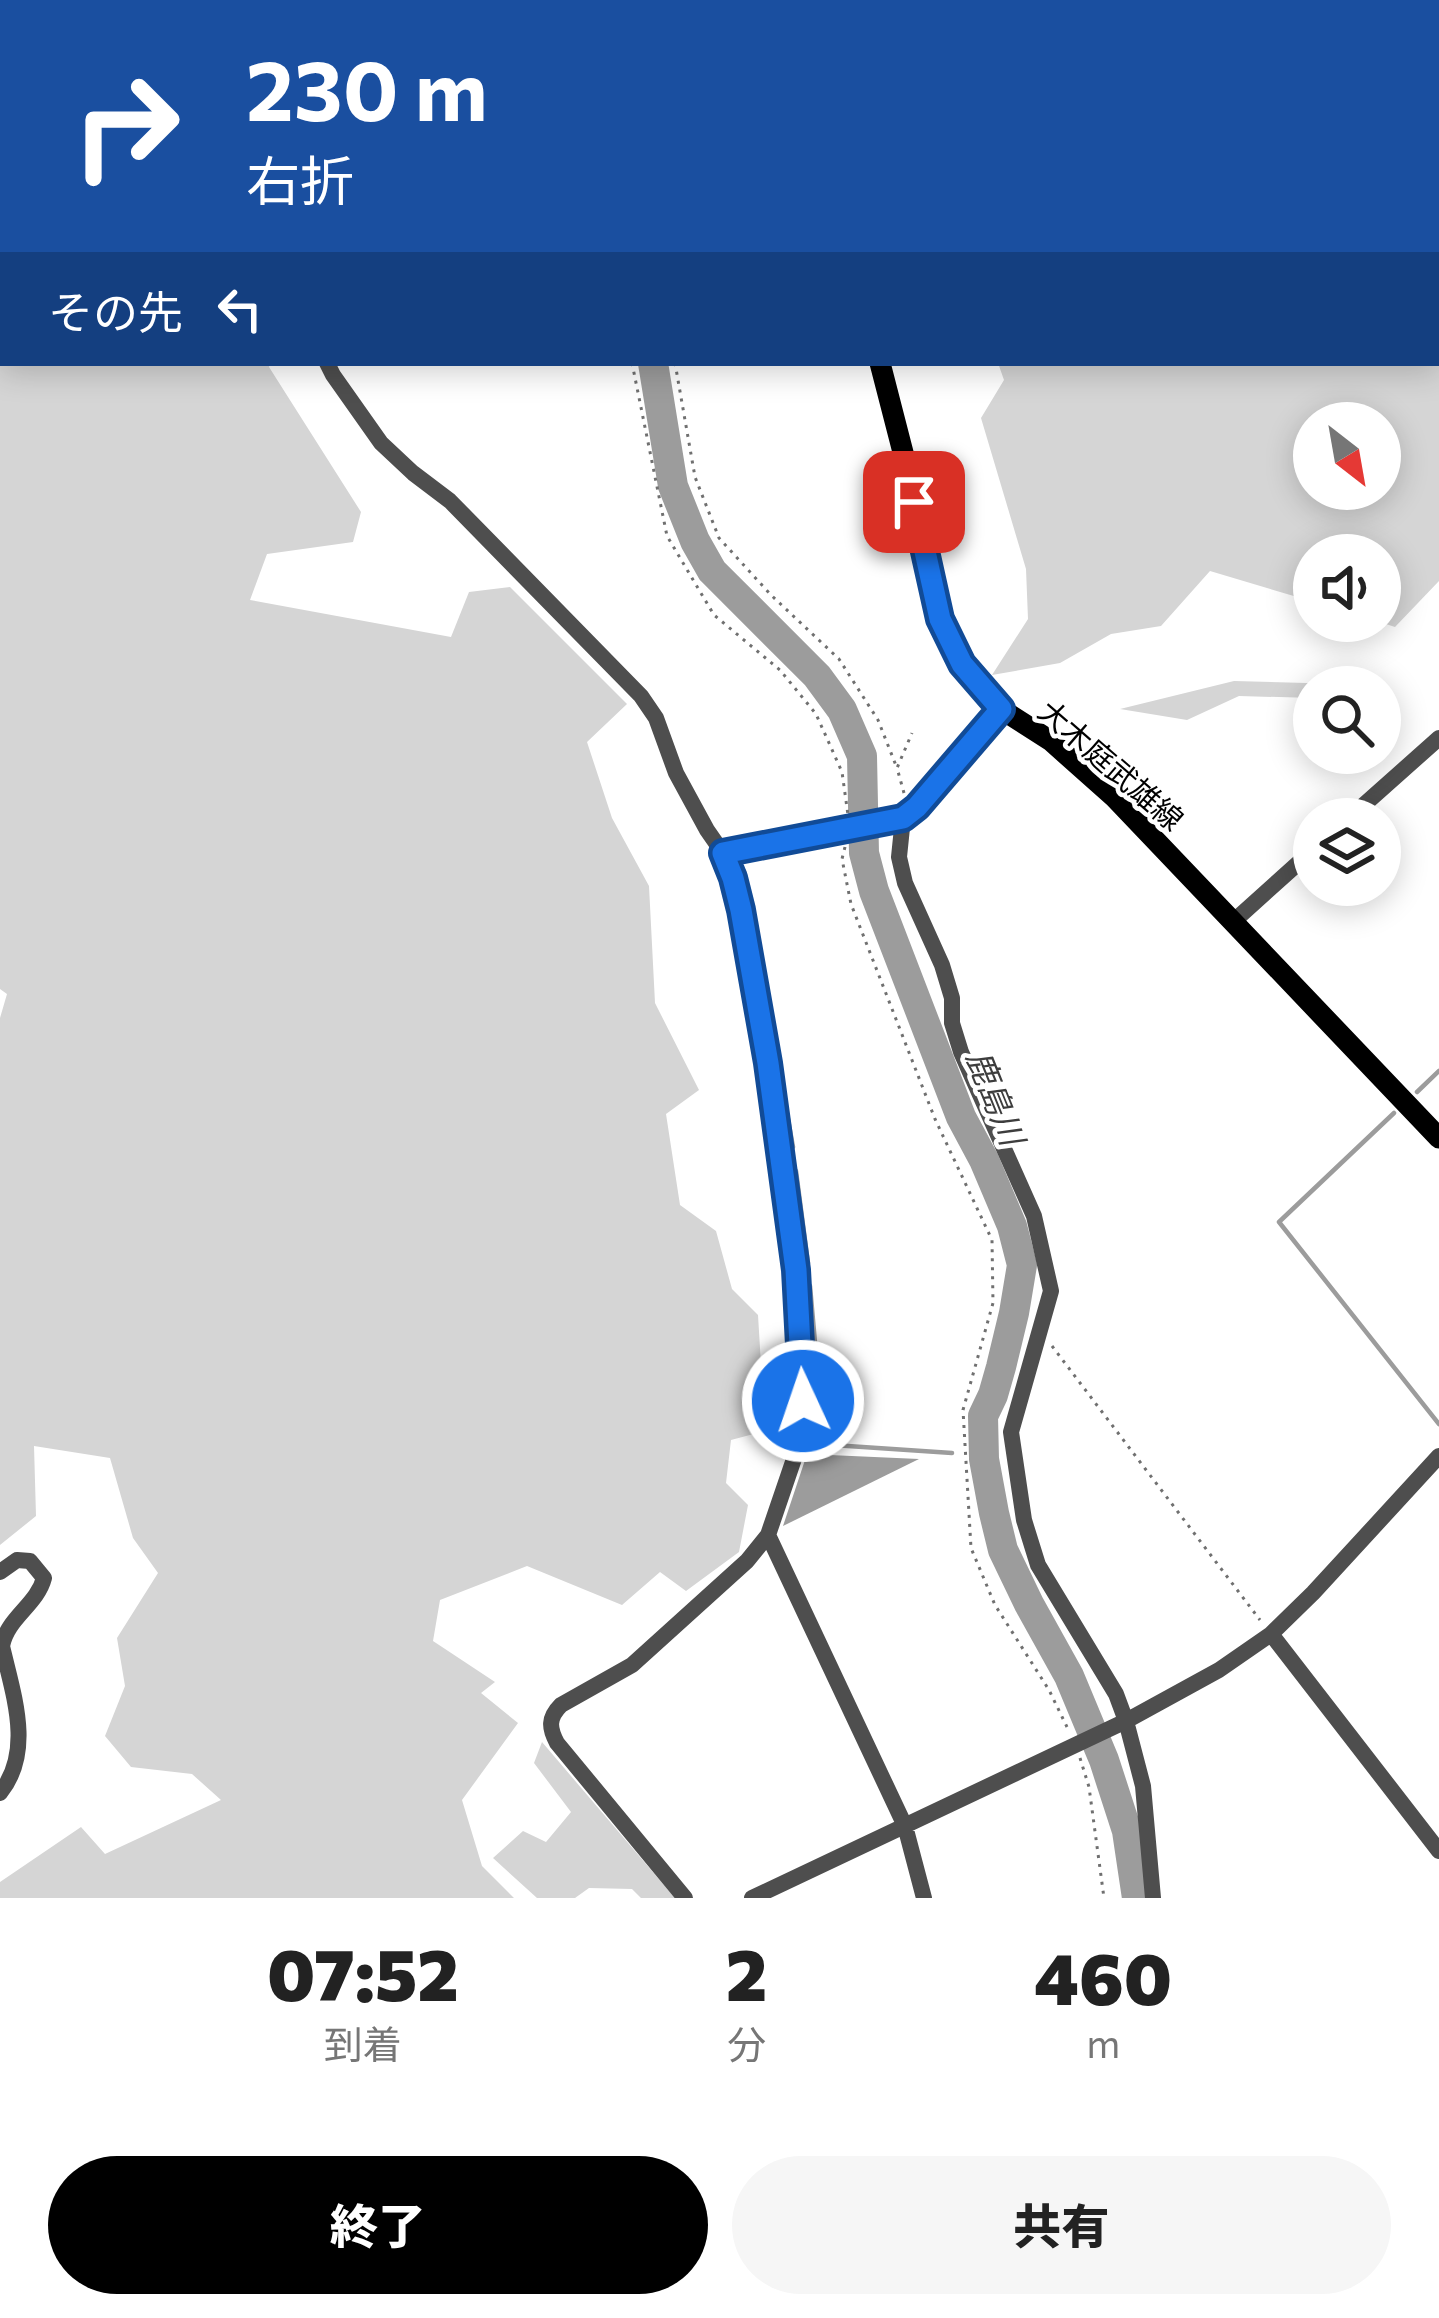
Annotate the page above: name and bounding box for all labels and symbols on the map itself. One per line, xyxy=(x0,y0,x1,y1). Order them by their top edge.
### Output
north arrow xyxy=(1293,402,1401,510)
pin xyxy=(863,451,965,553)
street label: 大木庭武雄線 xyxy=(1032,691,1192,837)
water label: 鹿島川 xyxy=(959,1043,1036,1153)
position arrow xyxy=(740,1338,866,1464)

